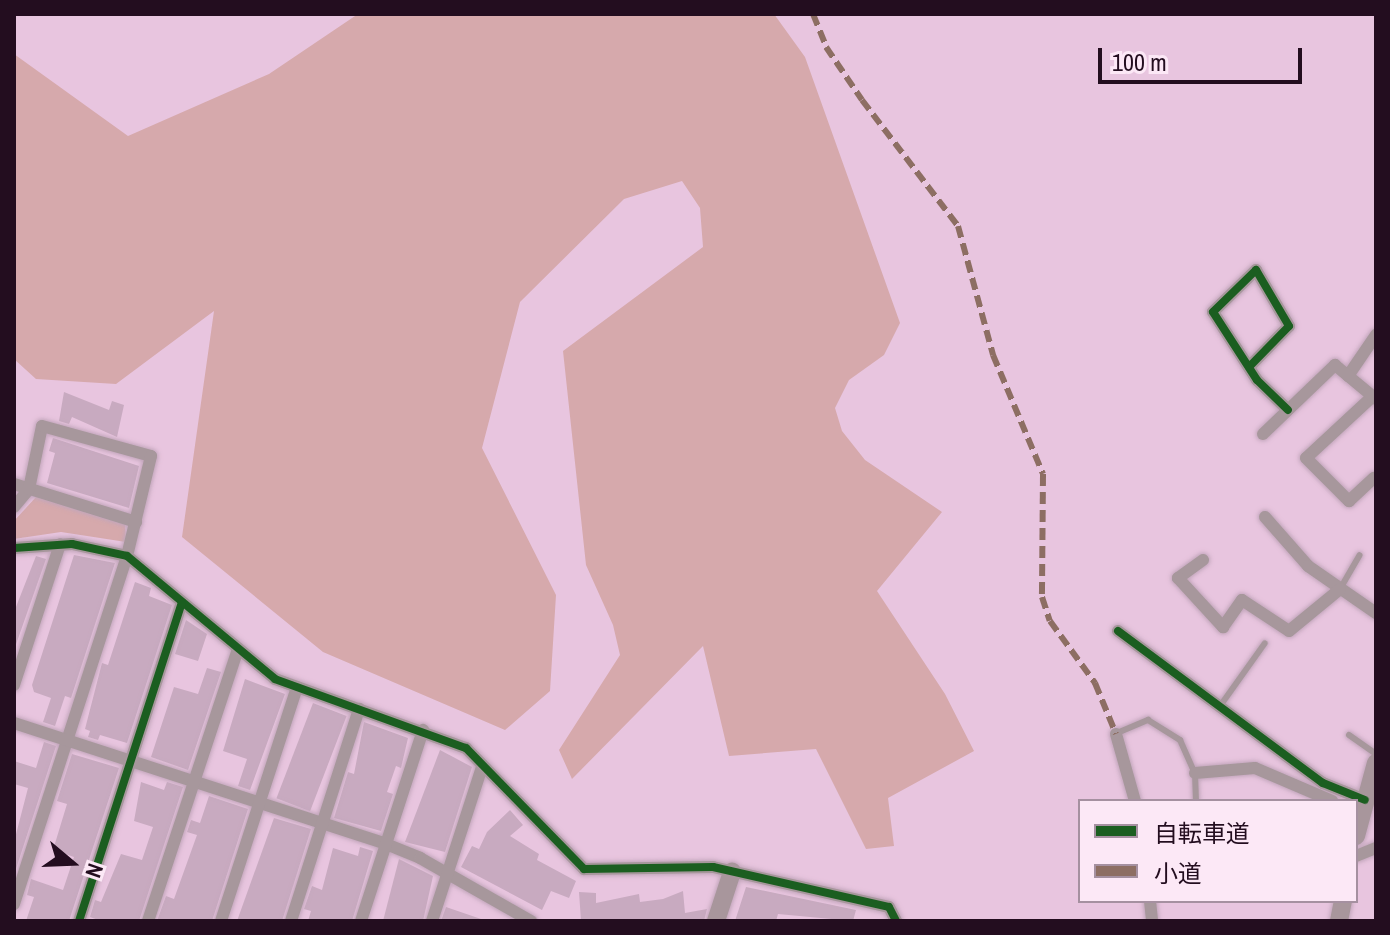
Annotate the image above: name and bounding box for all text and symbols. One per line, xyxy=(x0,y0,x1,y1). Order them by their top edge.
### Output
scale bar xyxy=(1102,32,1306,82)
text: 100 m xyxy=(1112,46,1167,78)
legend xyxy=(1078,799,1358,903)
text: 自転車道 xyxy=(1154,817,1250,849)
north arrow xyxy=(32,823,112,903)
text: 小道 xyxy=(1154,857,1202,889)
text: N xyxy=(78,860,111,882)

